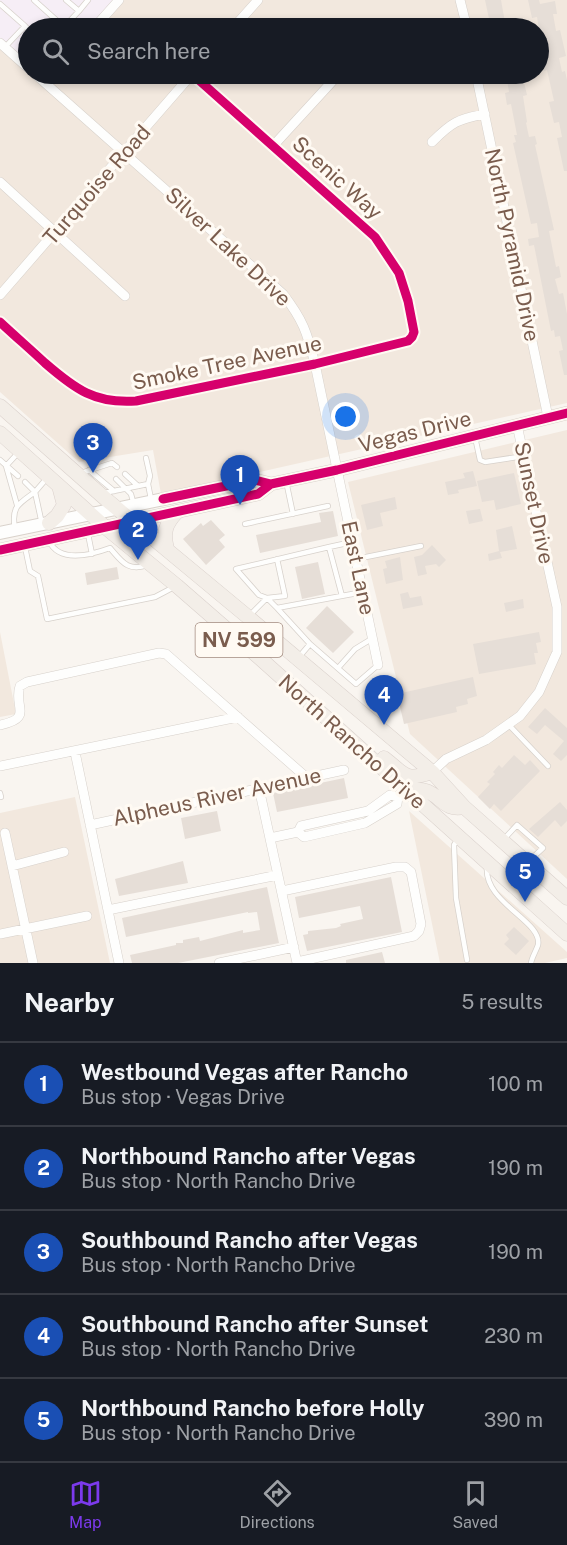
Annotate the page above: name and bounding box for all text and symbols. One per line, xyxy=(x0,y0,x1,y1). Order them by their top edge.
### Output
search box xyxy=(18,18,549,84)
icon: search xyxy=(39,35,72,68)
text: Search here xyxy=(87,38,211,64)
street label: Turquoise Road xyxy=(38,120,155,250)
street label: Scenic Way xyxy=(287,131,387,224)
street label: North Pyramid Drive xyxy=(480,146,545,344)
street label: Silver Lake Drive xyxy=(160,182,296,311)
street label: Smoke Tree Avenue xyxy=(130,330,324,395)
your location xyxy=(331,402,360,431)
street label: Vegas Drive xyxy=(356,405,474,458)
pin: 3 xyxy=(74,424,112,473)
street label: Sunset Drive xyxy=(509,440,560,566)
pin: 1 xyxy=(220,456,260,505)
pin: 2 xyxy=(118,510,158,560)
street label: East Lane xyxy=(336,519,381,617)
road number: NV 599 xyxy=(196,623,282,657)
street label: North Rancho Drive xyxy=(274,669,431,814)
pin: 4 xyxy=(364,676,404,725)
street label: Alpheus River Avenue xyxy=(110,762,323,831)
pin: 5 xyxy=(506,852,544,902)
text: Nearby xyxy=(24,987,114,1018)
text: 5 results xyxy=(461,990,543,1014)
text: Westbound Vegas after Rancho xyxy=(81,1059,408,1085)
text: 1 xyxy=(39,1072,48,1096)
text: 100 m xyxy=(488,1072,543,1096)
text: Bus stop · Vegas Drive xyxy=(81,1085,285,1109)
text: Northbound Rancho after Vegas xyxy=(81,1143,416,1169)
text: 2 xyxy=(37,1156,50,1180)
text: 190 m xyxy=(488,1156,543,1180)
text: Bus stop · North Rancho Drive xyxy=(81,1169,356,1193)
text: Southbound Rancho after Vegas xyxy=(81,1227,418,1253)
text: 3 xyxy=(37,1240,50,1264)
text: 190 m xyxy=(488,1240,543,1264)
text: Bus stop · North Rancho Drive xyxy=(81,1253,356,1277)
text: Southbound Rancho after Sunset xyxy=(81,1311,428,1337)
text: 4 xyxy=(37,1324,50,1348)
text: 230 m xyxy=(484,1324,543,1348)
text: Bus stop · North Rancho Drive xyxy=(81,1337,356,1361)
text: Northbound Rancho before Holly xyxy=(81,1395,424,1421)
text: 5 xyxy=(37,1408,50,1432)
text: 390 m xyxy=(484,1408,543,1432)
text: Bus stop · North Rancho Drive xyxy=(81,1421,356,1445)
tab: Map xyxy=(69,1477,102,1532)
tab: Directions xyxy=(240,1477,315,1532)
tab: Saved xyxy=(452,1477,498,1532)

